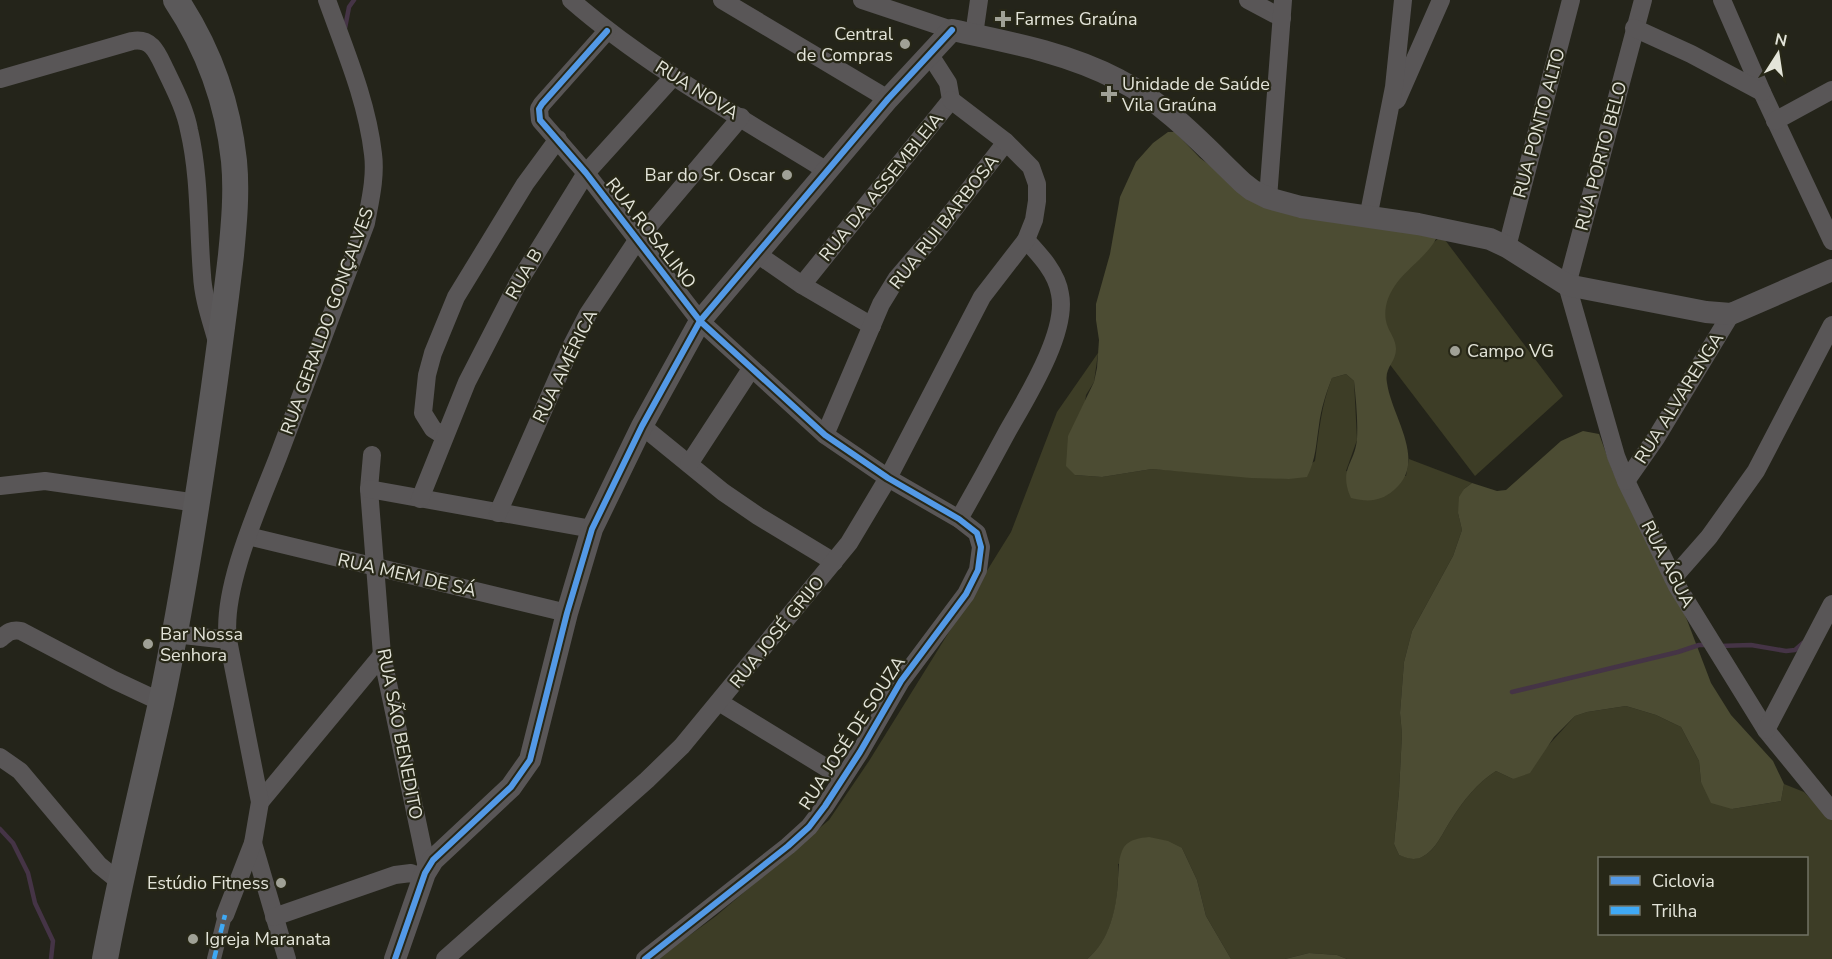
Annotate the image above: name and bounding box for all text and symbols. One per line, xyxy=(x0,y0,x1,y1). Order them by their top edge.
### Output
place label: Farmes Graúna xyxy=(1015,7,1138,31)
marker: Farmes Graúna xyxy=(996,12,1010,26)
place label: Central de Compras xyxy=(796,22,894,67)
north arrow xyxy=(1748,24,1808,84)
text: N xyxy=(1773,28,1789,52)
marker: Central de Compras xyxy=(898,37,912,51)
street label: RUA PONTO ALTO xyxy=(1507,45,1571,201)
street label: RUA NOVA xyxy=(651,55,743,125)
place label: Unidade de Saúde Vila Graúna xyxy=(1121,72,1270,117)
street label: RUA PORTO BELO xyxy=(1570,79,1632,233)
marker: Unidade de Saúde Vila Graúna xyxy=(1100,85,1118,103)
street label: RUA DA ASSEMBLEIA xyxy=(813,108,949,266)
street label: RUA RUI BARBOSA xyxy=(884,150,1004,294)
place label: Bar do Sr. Oscar xyxy=(645,163,776,187)
marker: Bar do Sr. Oscar xyxy=(780,168,794,182)
street label: RUA ROSALINO xyxy=(600,173,702,293)
street label: RUA GERALDO GONÇALVES xyxy=(275,204,379,438)
street label: RUA B xyxy=(500,244,548,304)
street label: RUA AMÉRICA xyxy=(527,305,603,427)
street label: RUA ALVARENGA xyxy=(1629,328,1729,468)
place label: Campo VG xyxy=(1467,339,1554,363)
marker: Campo VG xyxy=(1448,344,1462,358)
street label: RUA ÁGUA xyxy=(1636,516,1700,612)
street label: RUA MEM DE SÁ xyxy=(335,547,479,603)
street label: RUA JOSÉ GRIJO xyxy=(724,571,830,693)
place label: Bar Nossa Senhora xyxy=(160,622,243,667)
marker: Bar Nossa Senhora xyxy=(141,637,155,651)
street label: RUA SÃO BENEDITO xyxy=(372,647,428,821)
street label: RUA JOSÉ DE SOUZA xyxy=(793,652,911,814)
legend xyxy=(1598,857,1808,935)
text: Ciclovia xyxy=(1652,869,1715,893)
place label: Estúdio Fitness xyxy=(147,871,269,895)
marker: Estúdio Fitness xyxy=(274,876,288,890)
text: Trilha xyxy=(1652,899,1697,923)
place label: Igreja Maranata xyxy=(205,927,331,951)
marker: Igreja Maranata xyxy=(186,932,200,946)

